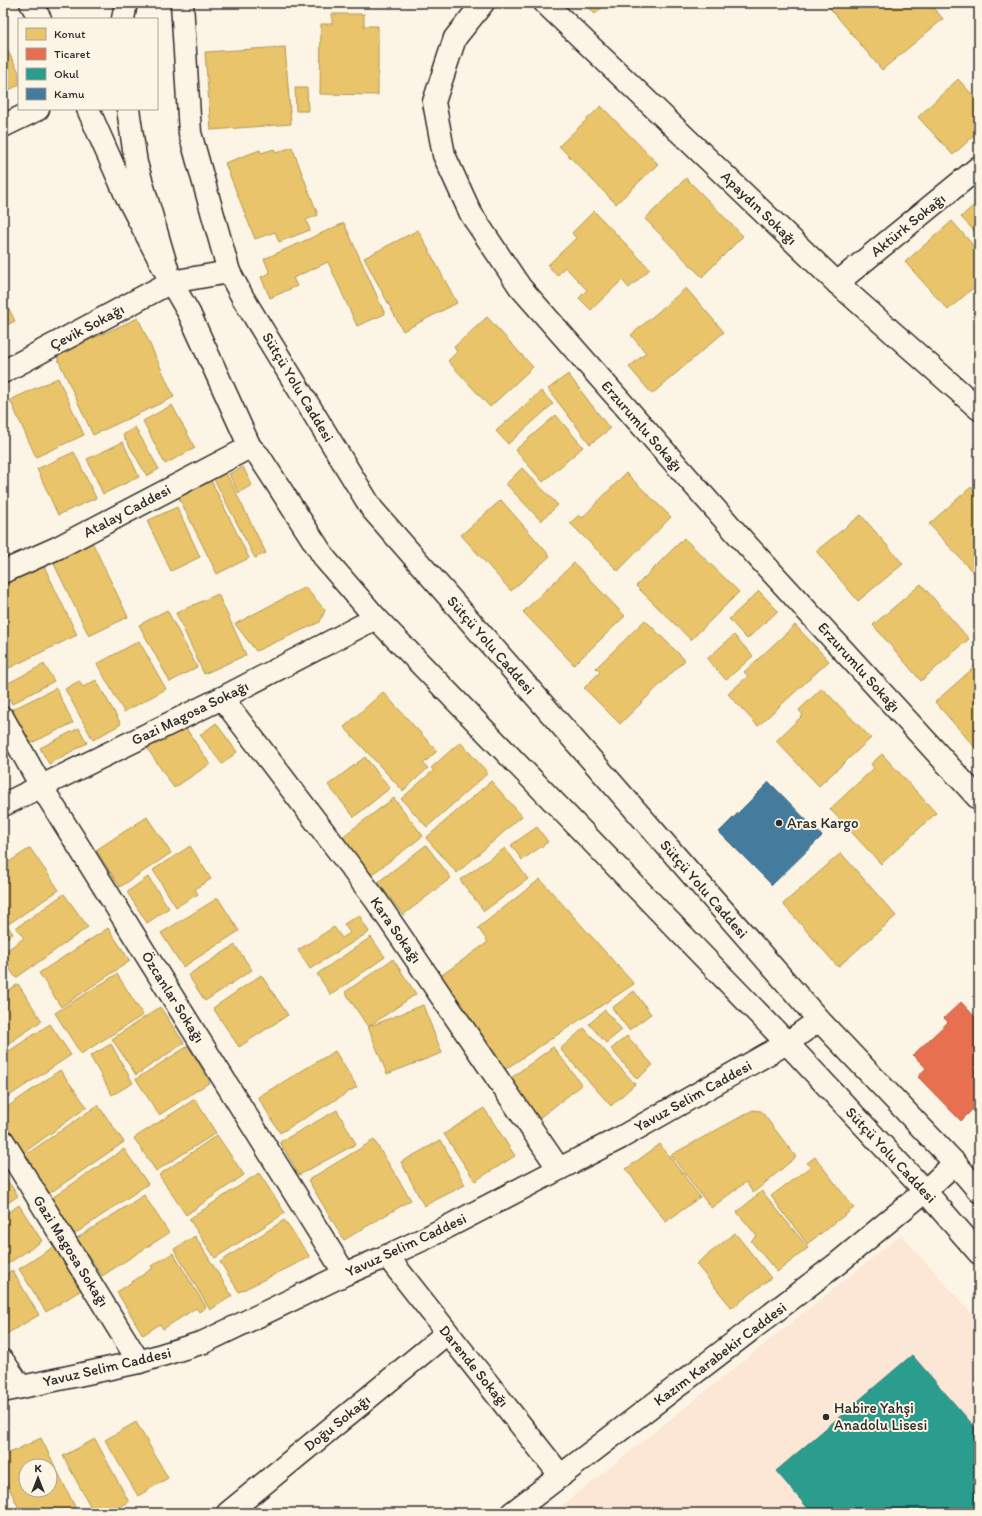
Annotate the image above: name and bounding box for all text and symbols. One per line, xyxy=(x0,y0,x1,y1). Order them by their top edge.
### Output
legend xyxy=(18,18,158,110)
text: Konut xyxy=(54,27,86,41)
text: Ticaret xyxy=(54,47,91,61)
text: Okul xyxy=(54,67,80,81)
text: Kamu xyxy=(54,87,85,101)
street label: Apaydın Sokağı xyxy=(717,167,801,249)
street label: Aktürk Sokağı xyxy=(867,189,949,261)
street label: Çevik Sokağı xyxy=(47,300,127,354)
street label: Sütçü Yolu Caddesi xyxy=(258,329,338,445)
street label: Erzurumlu Sokağı xyxy=(598,377,686,475)
street label: Atalay Caddesi xyxy=(80,480,174,542)
street label: Sütçü Yolu Caddesi xyxy=(443,592,539,698)
street label: Erzurumlu Sokağı xyxy=(814,618,904,716)
street label: Gazi Magosa Sokağı xyxy=(128,677,252,749)
place label: Aras Kargo xyxy=(787,814,859,832)
marker: Aras Kargo xyxy=(774,818,784,828)
street label: Sütçü Yolu Caddesi xyxy=(656,836,752,942)
street label: Kara Sokağı xyxy=(366,893,426,967)
street label: Özcanlar Sokağı xyxy=(138,948,208,1046)
street label: Yavuz Selim Caddesi xyxy=(631,1056,755,1136)
street label: Sütçü Yolu Caddesi xyxy=(842,1103,940,1207)
street label: Gazi Magosa Sokağı xyxy=(29,1192,113,1310)
street label: Yavuz Selim Caddesi xyxy=(343,1209,469,1281)
street label: Kazım Karabekir Caddesi xyxy=(650,1298,790,1410)
street label: Darende Sokağı xyxy=(435,1321,513,1411)
street label: Yavuz Selim Caddesi xyxy=(41,1343,173,1391)
street label: Doğu Sokağı xyxy=(300,1391,374,1455)
place label: Habire Yahşi Anadolu Lisesi xyxy=(834,1399,927,1434)
marker: Habire Yahşi Anadolu Lisesi xyxy=(821,1412,831,1422)
north arrow xyxy=(18,1458,58,1498)
text: K xyxy=(34,1462,42,1475)

